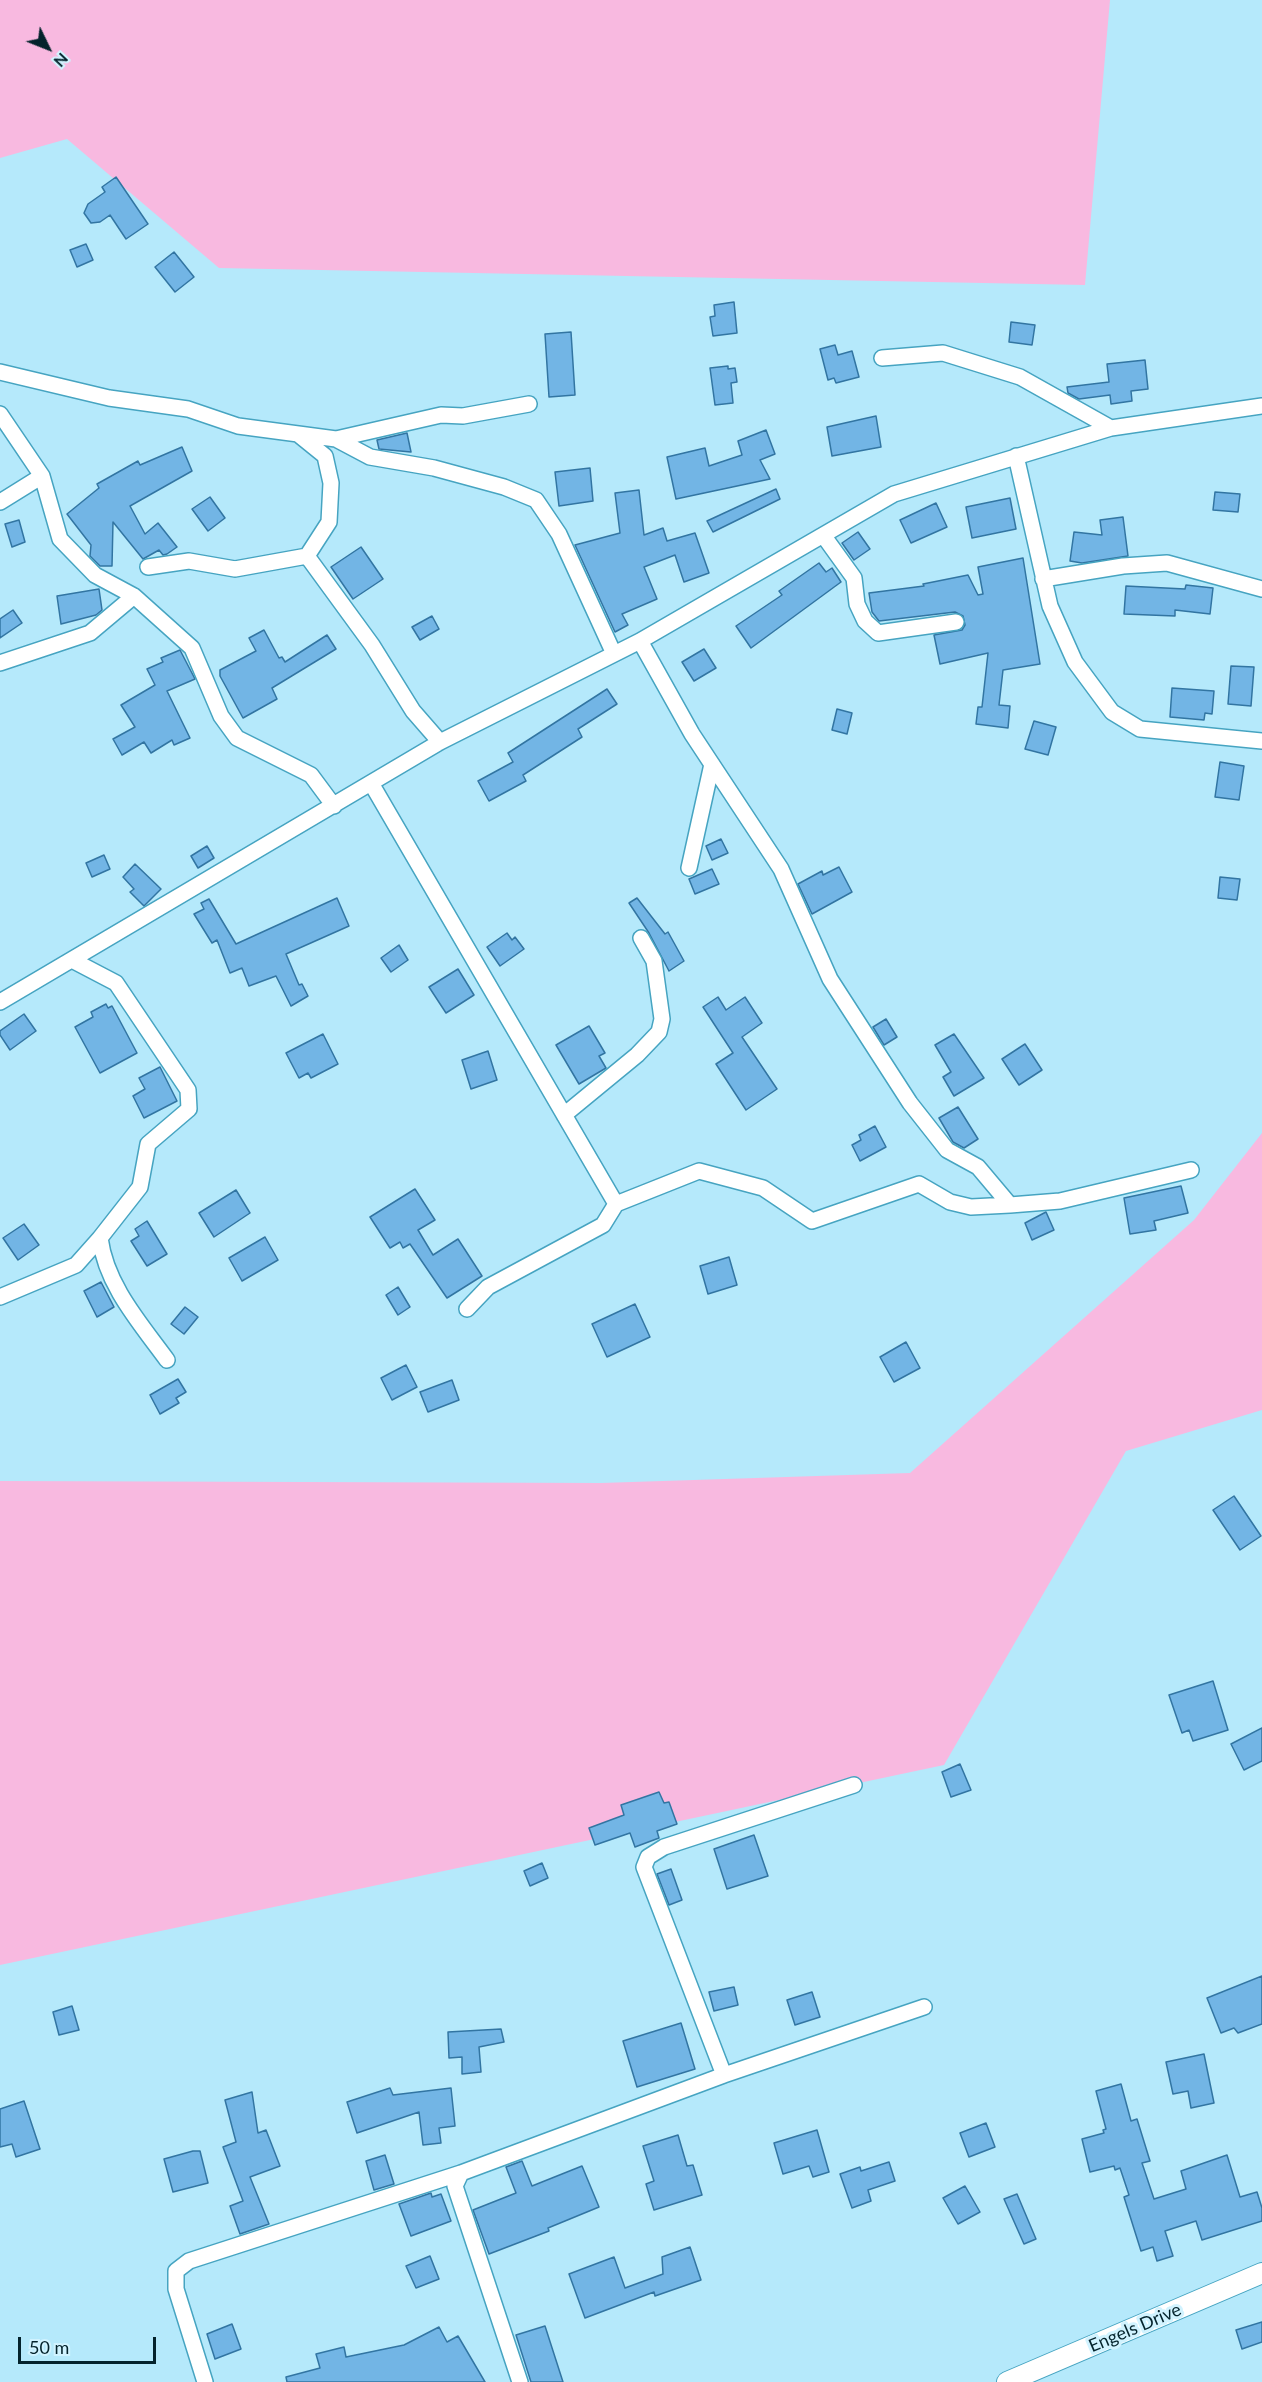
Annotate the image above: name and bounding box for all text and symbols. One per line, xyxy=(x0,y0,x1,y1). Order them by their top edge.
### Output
north arrow xyxy=(18,18,78,78)
text: N xyxy=(50,50,73,72)
street label: Engels Drive xyxy=(1085,2299,1185,2357)
scale bar xyxy=(21,2325,159,2363)
text: 50 m xyxy=(29,2336,69,2358)

